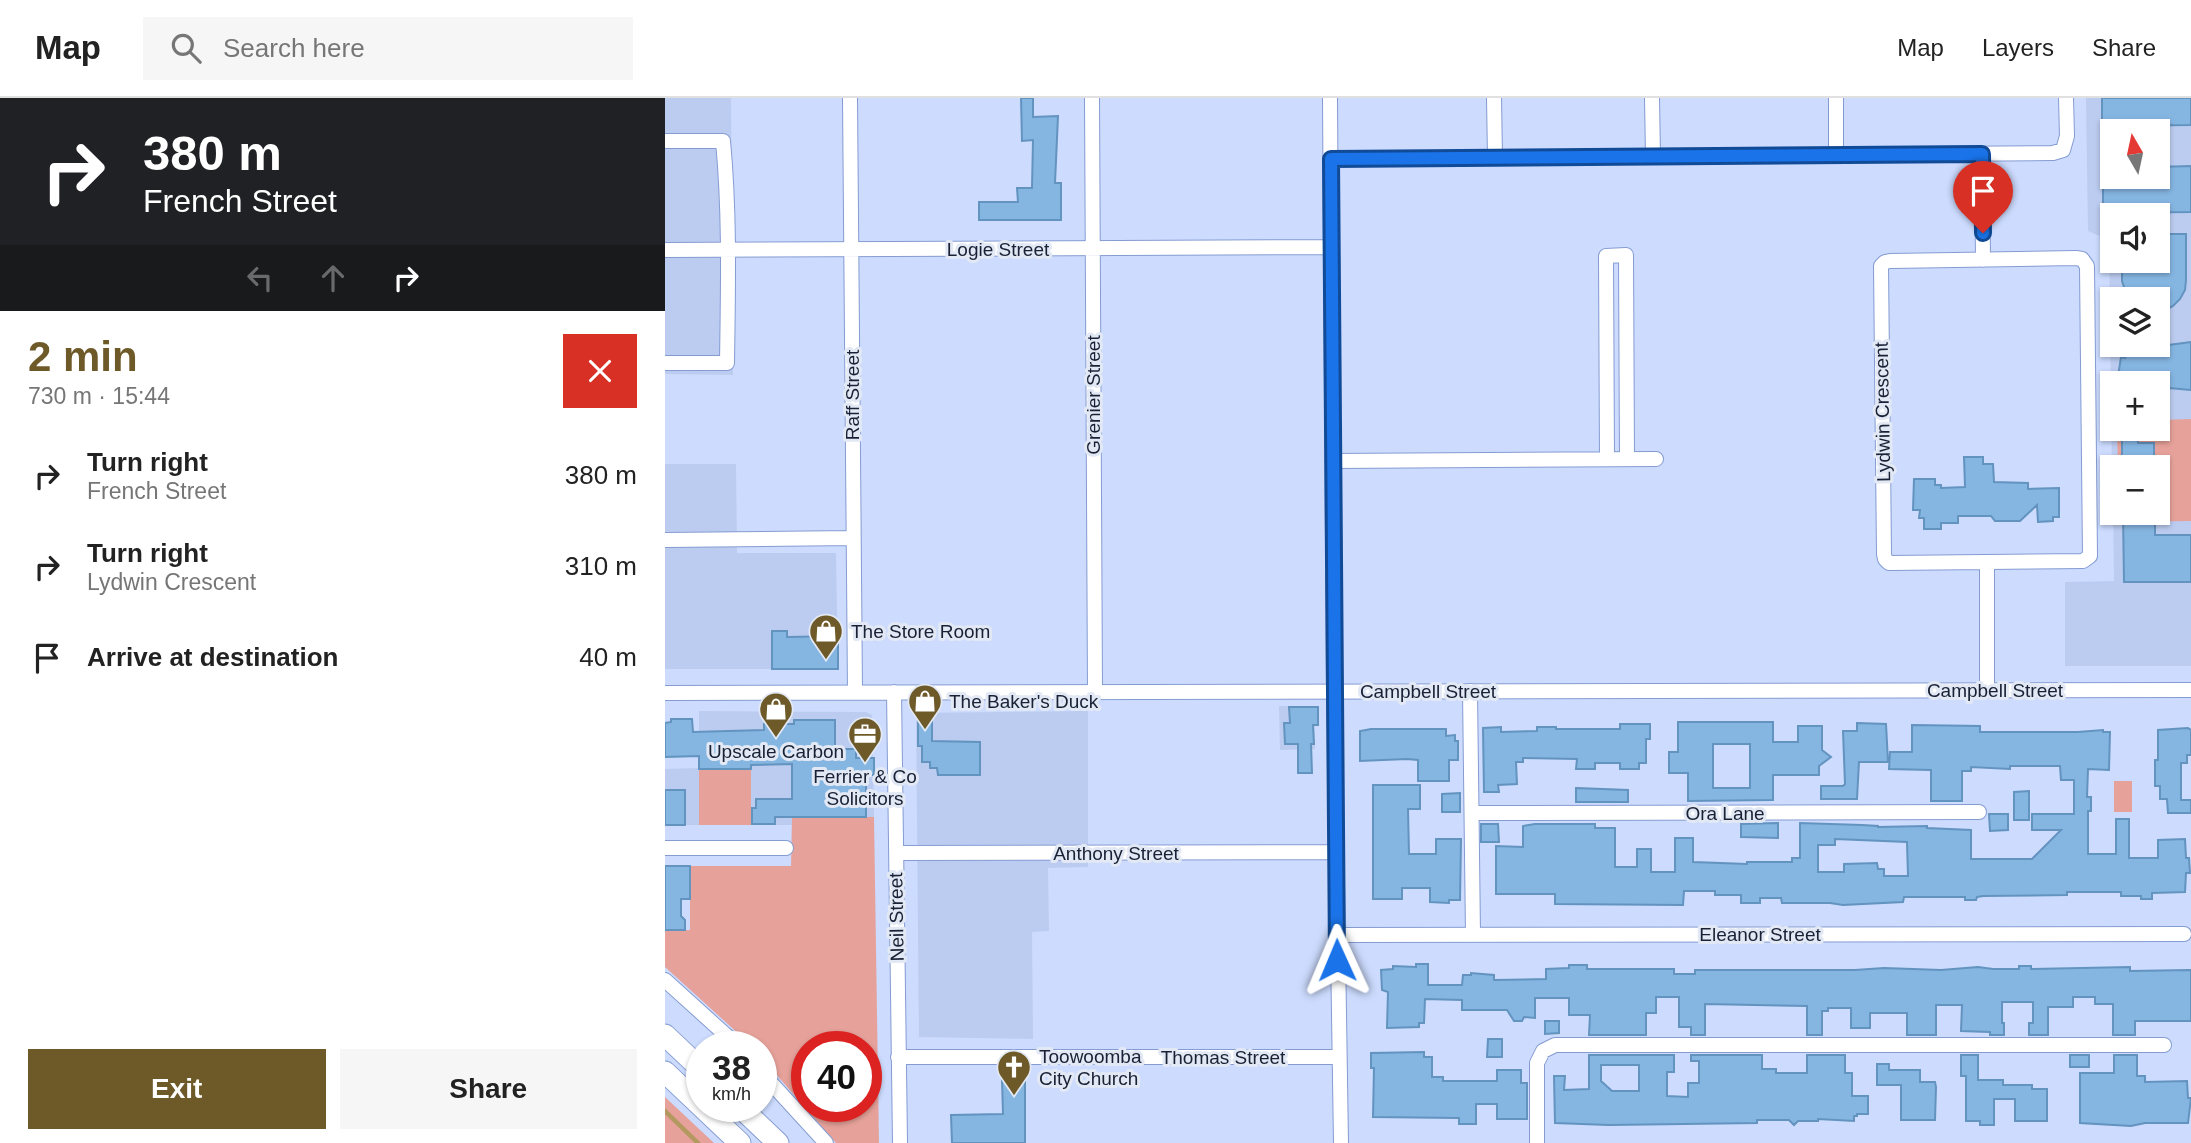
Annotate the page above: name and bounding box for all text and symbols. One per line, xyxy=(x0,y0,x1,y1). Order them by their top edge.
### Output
search box xyxy=(143,17,633,80)
text: Map xyxy=(35,29,101,66)
icon: search xyxy=(167,29,205,67)
text: Search here xyxy=(223,33,365,63)
text: Map xyxy=(1897,34,1944,61)
text: Layers xyxy=(1982,34,2054,61)
text: Share xyxy=(2092,34,2156,61)
north arrow xyxy=(2100,119,2170,189)
map controls xyxy=(2100,119,2170,525)
icon: right xyxy=(28,126,119,217)
text: 380 m xyxy=(143,126,282,180)
pin xyxy=(1953,161,2013,233)
icon: arrive xyxy=(1964,172,2002,210)
text: French Street xyxy=(143,183,337,219)
button: sound xyxy=(2100,203,2170,273)
street label: Logie Street xyxy=(947,239,1050,260)
icon: left xyxy=(241,259,279,297)
icon: ahead xyxy=(314,259,352,297)
icon: right xyxy=(387,259,425,297)
button: layers xyxy=(2100,287,2170,357)
text: 2 min xyxy=(28,333,138,380)
button: close xyxy=(563,334,637,408)
street label: Grenier Street xyxy=(1083,335,1104,455)
street label: Lydwin Crescent xyxy=(1871,341,1894,482)
street label: Raff Street xyxy=(842,349,863,440)
button: + xyxy=(2100,371,2170,441)
text: 730 m · 15:44 xyxy=(28,383,170,409)
text: Turn right xyxy=(87,447,208,477)
button: − xyxy=(2100,455,2170,525)
icon: right xyxy=(28,457,66,495)
text: 380 m xyxy=(565,460,637,490)
text: French Street xyxy=(87,478,226,504)
text: Turn right xyxy=(87,538,208,568)
icon: right xyxy=(28,548,66,586)
text: 310 m xyxy=(565,551,637,581)
text: Lydwin Crescent xyxy=(87,569,256,595)
shop icon: The Store Room xyxy=(807,612,845,661)
place label: The Store Room xyxy=(851,621,990,642)
icon: arrive xyxy=(28,639,66,677)
text: Arrive at destination xyxy=(87,642,338,672)
text: 40 m xyxy=(579,642,637,672)
street label: Campbell Street xyxy=(1927,680,2064,701)
street label: Campbell Street xyxy=(1360,681,1497,702)
shop icon: The Baker's Duck xyxy=(906,682,944,731)
shop icon: Upscale Carbon xyxy=(757,690,795,739)
place label: The Baker's Duck xyxy=(949,691,1099,712)
office icon: Ferrier & Co Solicitors xyxy=(846,715,884,764)
place label: Upscale Carbon xyxy=(708,741,844,762)
place label: Ferrier & Co Solicitors xyxy=(813,766,917,809)
street label: Ora Lane xyxy=(1685,803,1765,824)
street label: Anthony Street xyxy=(1053,843,1180,864)
street label: Neil Street xyxy=(885,872,908,962)
position arrow xyxy=(1300,923,1374,997)
street label: Eleanor Street xyxy=(1699,924,1821,945)
speed limit sign: 40 xyxy=(791,1031,882,1122)
place label: Toowoomba City Church xyxy=(1039,1046,1142,1089)
street label: Thomas Street xyxy=(1161,1047,1286,1068)
text: 38 xyxy=(712,1048,751,1087)
church icon: Toowoomba City Church xyxy=(995,1048,1033,1097)
button: Exit xyxy=(28,1049,326,1129)
button: Share xyxy=(340,1049,637,1129)
text: km/h xyxy=(712,1084,751,1104)

